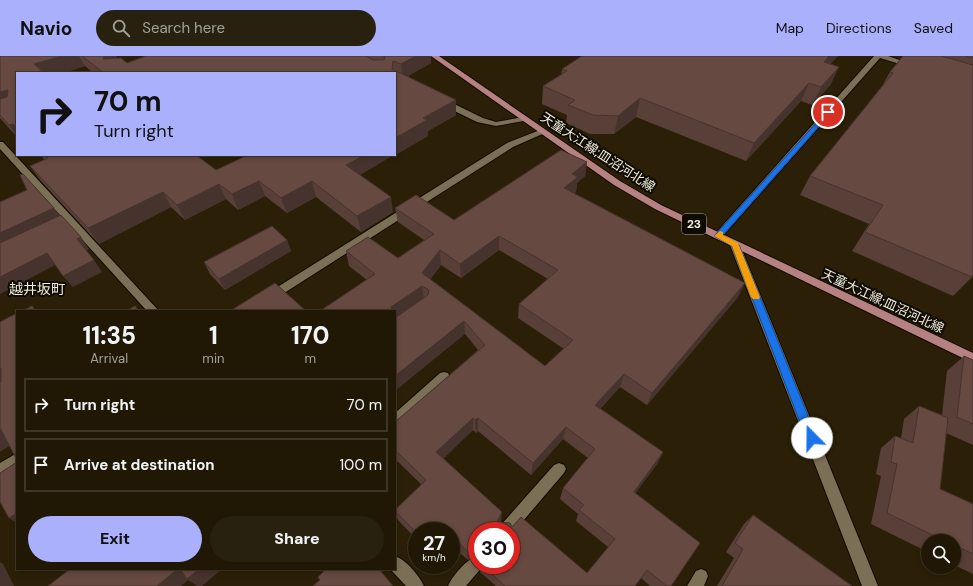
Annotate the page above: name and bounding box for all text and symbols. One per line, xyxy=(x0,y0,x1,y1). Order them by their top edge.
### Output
search box xyxy=(96,10,376,46)
text: Navio xyxy=(20,16,72,41)
icon: search xyxy=(110,17,132,39)
text: Search here xyxy=(142,18,225,38)
text: Map xyxy=(776,19,804,37)
text: Directions xyxy=(826,19,892,37)
text: Saved xyxy=(914,19,953,37)
text: 70 m xyxy=(94,83,162,120)
icon: right xyxy=(28,88,80,140)
pin xyxy=(811,95,845,129)
icon: arrive xyxy=(817,101,839,123)
street label: 天童大江線;皿沼河北線 xyxy=(538,109,658,195)
text: Turn right xyxy=(94,119,174,143)
road number: 23 xyxy=(682,214,706,234)
street label: 天童大江線;皿沼河北線 xyxy=(819,265,947,337)
district label: 越井坂町 xyxy=(9,280,65,298)
text: 11:35 xyxy=(82,320,136,351)
text: 1 xyxy=(209,320,218,351)
text: 170 xyxy=(291,320,330,351)
text: Arrival xyxy=(90,350,128,367)
text: min xyxy=(202,350,224,367)
text: m xyxy=(304,350,316,367)
icon: right xyxy=(30,394,52,416)
text: Turn right xyxy=(64,395,135,415)
text: 70 m xyxy=(347,395,382,415)
position arrow xyxy=(791,417,833,459)
icon: arrive xyxy=(30,454,52,476)
text: Arrive at destination xyxy=(64,455,215,475)
text: 100 m xyxy=(339,455,382,475)
button: Exit xyxy=(28,516,202,562)
button: Share xyxy=(210,516,384,562)
speed limit sign: 30 xyxy=(468,522,520,574)
text: 27 xyxy=(423,530,445,556)
map controls xyxy=(921,534,961,574)
button: search xyxy=(921,534,961,574)
text: km/h xyxy=(422,551,446,564)

